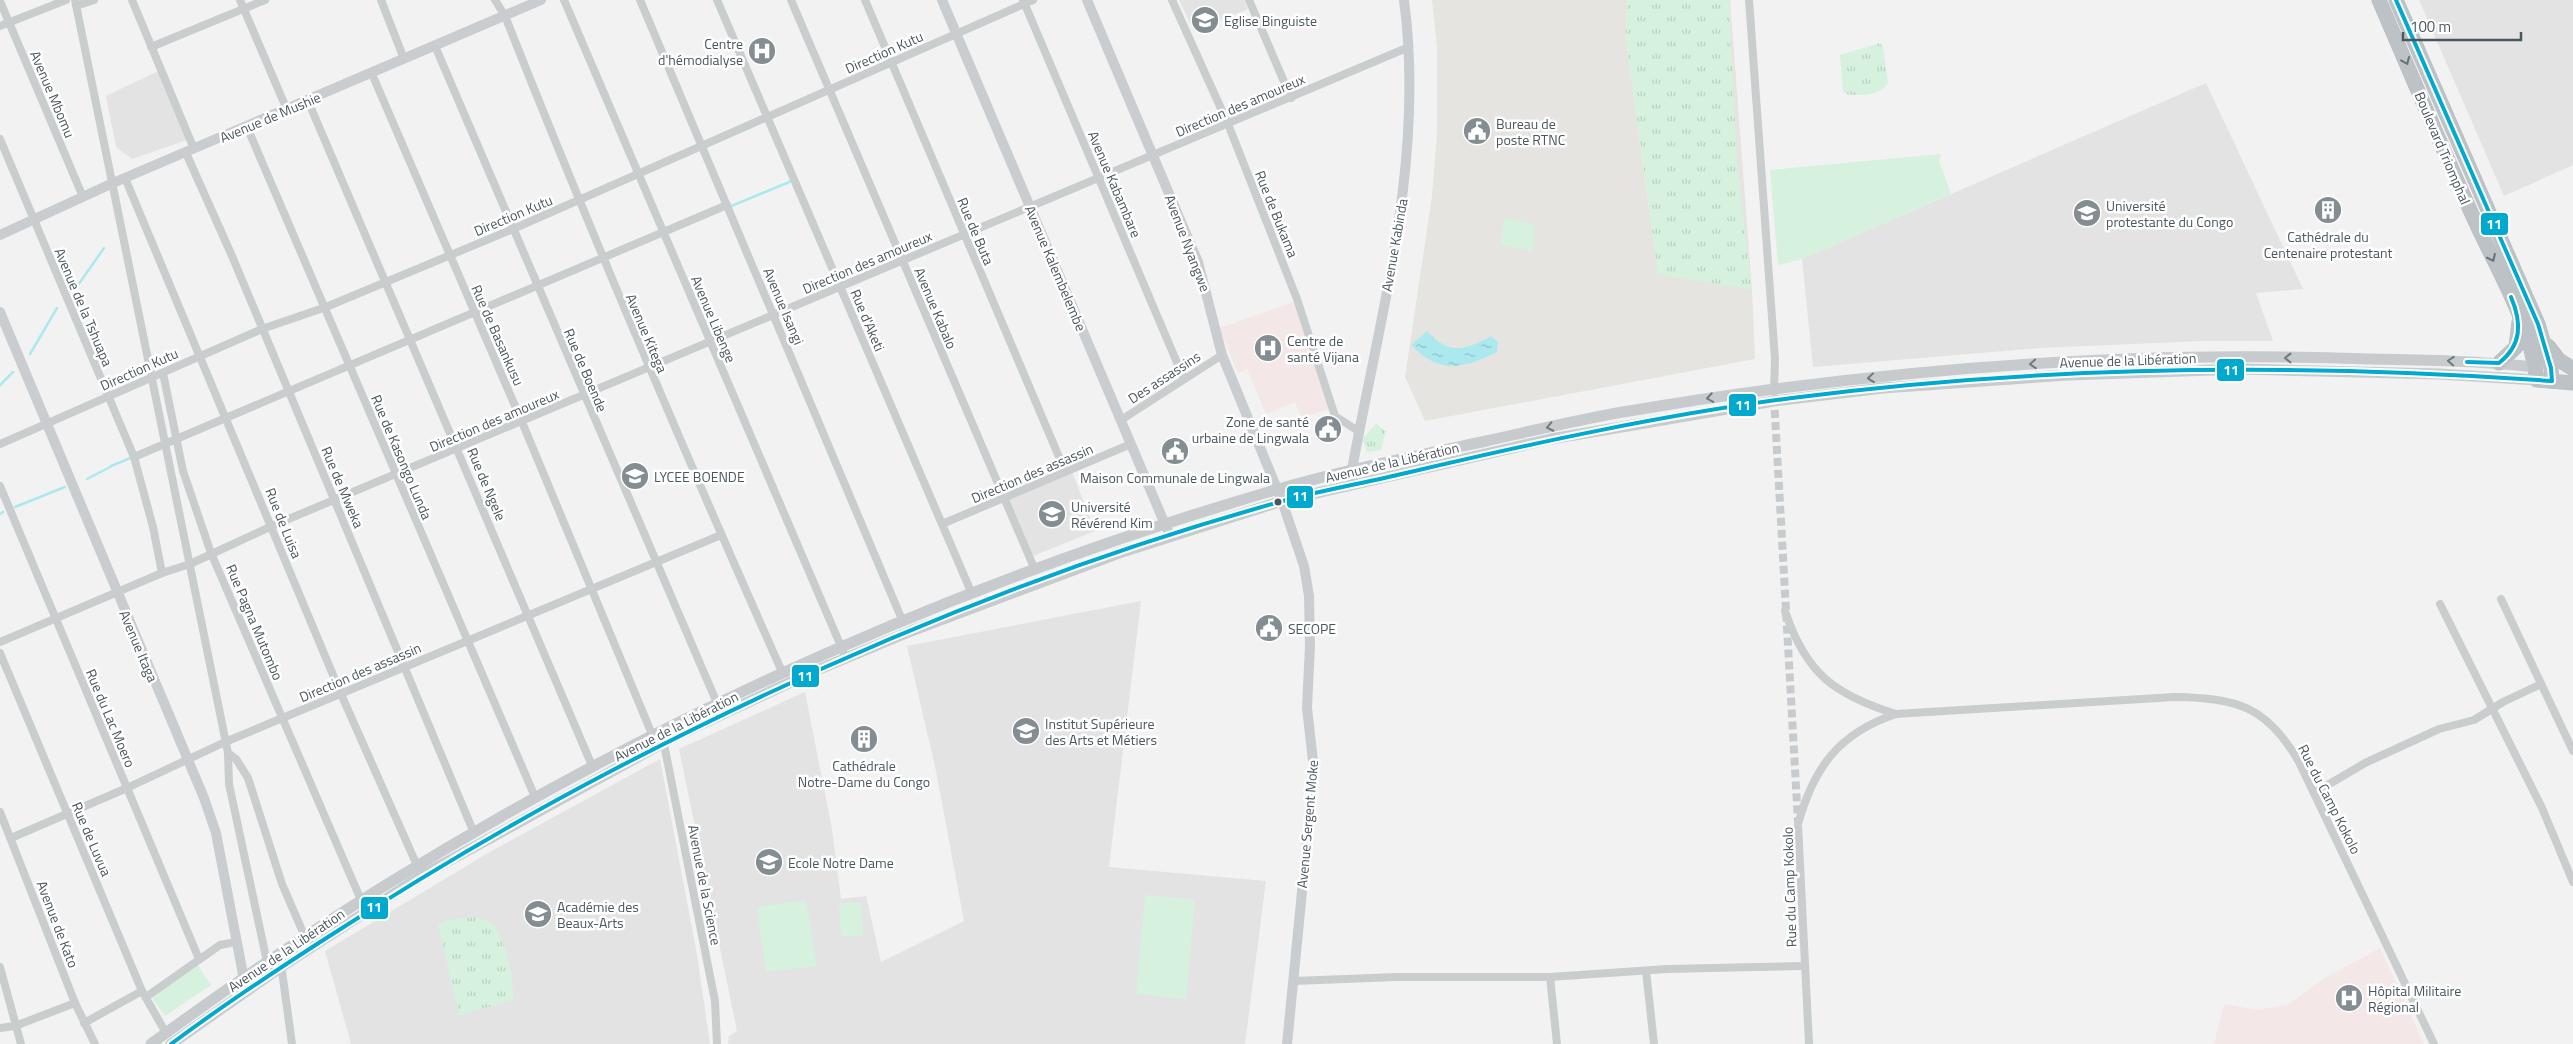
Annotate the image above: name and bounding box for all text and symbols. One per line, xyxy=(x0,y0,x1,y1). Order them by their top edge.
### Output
school or university icon: Eglise Binguiste xyxy=(1190,5,1220,35)
place label: Eglise Binguiste xyxy=(1224,10,1317,31)
scale bar xyxy=(2403,10,2520,42)
text: 100 m xyxy=(2410,15,2451,38)
street label: Direction Kutu xyxy=(842,25,926,79)
place label: Centre d'hémodialyse xyxy=(658,33,743,70)
hospital icon: Centre d'hémodialyse xyxy=(747,36,777,66)
street label: Avenue Mbomu xyxy=(25,47,81,141)
one-way arrow xyxy=(2399,56,2410,65)
street label: Direction des amoureux xyxy=(1172,68,1309,142)
street label: Avenue de Mushie xyxy=(216,86,324,148)
street label: Boulevard Triomphal xyxy=(2410,88,2476,208)
place label: Bureau de poste RTNC xyxy=(1496,113,1566,150)
public building icon: Bureau de poste RTNC xyxy=(1462,116,1492,146)
street label: Avenue Kabambare xyxy=(1083,127,1147,241)
street label: Rue de Bukama xyxy=(1250,167,1304,261)
street label: Direction Kutu xyxy=(470,189,556,241)
street label: Avenue Nyangwe xyxy=(1160,191,1216,295)
street label: Rue de Buta xyxy=(952,194,1000,268)
place label: Université protestante du Congo xyxy=(2106,195,2233,232)
building icon: Cathédrale du Centenaire protestant xyxy=(2313,195,2343,225)
street label: Avenue Kabinda xyxy=(1375,197,1413,293)
school or university icon: Université protestante du Congo xyxy=(2072,198,2102,228)
street label: Avenue Kalembelembe xyxy=(1020,202,1092,334)
line badge: 11 xyxy=(2480,212,2509,236)
text: 11 xyxy=(2486,213,2502,234)
street label: Direction des amoureux xyxy=(799,225,936,299)
place label: Cathédrale du Centenaire protestant xyxy=(2264,226,2392,263)
street label: Avenue de la Tshuapa xyxy=(50,245,118,369)
one-way arrow xyxy=(2486,252,2496,261)
street label: Avenue Isangi xyxy=(758,264,810,348)
street label: Avenue Kabalo xyxy=(909,264,963,352)
street label: Avenue Libenge xyxy=(686,272,742,366)
street label: Rue de Basankusu xyxy=(466,281,530,389)
street label: Rue d'Aketi xyxy=(845,286,891,354)
street label: Avenue Kitega xyxy=(621,290,673,376)
street label: Rue de Boende xyxy=(559,325,613,415)
place label: Centre de santé Vijana xyxy=(1287,330,1359,367)
hospital icon: Centre de santé Vijana xyxy=(1253,333,1283,363)
street label: Direction Kutu xyxy=(97,342,181,396)
street label: Des assassins xyxy=(1124,346,1204,408)
street label: Avenue de la Libération xyxy=(2059,347,2197,373)
one-way arrow xyxy=(2284,353,2292,363)
one-way arrow xyxy=(2446,356,2454,367)
one-way arrow xyxy=(2029,358,2037,369)
line badge: 11 xyxy=(2216,358,2245,382)
text: 11 xyxy=(2223,359,2239,380)
one-way arrow xyxy=(1867,372,1875,383)
street label: Direction des amoureux xyxy=(426,383,563,457)
street label: Rue de Kasongo Lunda xyxy=(366,391,438,523)
one-way arrow xyxy=(1706,393,1714,403)
line badge: 11 xyxy=(1728,393,1757,417)
text: 11 xyxy=(1735,394,1751,415)
place label: Zone de santé urbaine de Lingwala xyxy=(1192,411,1309,448)
public building icon: Zone de santé urbaine de Lingwala xyxy=(1313,414,1343,444)
one-way arrow xyxy=(1546,421,1555,432)
public building icon: Maison Communale de Lingwala xyxy=(1160,436,1190,466)
street label: Avenue de la Libération xyxy=(1323,436,1461,488)
street label: Direction des assassin xyxy=(968,438,1096,508)
street label: Rue de Mweka xyxy=(316,443,370,531)
street label: Rue de Ngele xyxy=(462,444,512,524)
school or university icon: LYCEE BOENDE xyxy=(620,461,650,491)
place label: LYCEE BOENDE xyxy=(654,466,745,487)
place label: Maison Communale de Lingwala xyxy=(1080,467,1270,488)
street label: Rue de Luisa xyxy=(260,485,308,561)
line badge: 11 xyxy=(1286,485,1314,509)
text: 11 xyxy=(1292,485,1308,506)
place label: Université Révérend Kim xyxy=(1071,496,1153,533)
unlabelled marker xyxy=(1273,497,1283,507)
school or university icon: Université Révérend Kim xyxy=(1037,499,1067,529)
street label: Rue Pagna Mutombo xyxy=(221,561,289,683)
street label: Avenue Itaga xyxy=(114,607,164,685)
public building icon: SECOPE xyxy=(1254,613,1284,643)
place label: SECOPE xyxy=(1288,618,1336,639)
street label: Direction des assassin xyxy=(296,637,424,707)
line badge: 11 xyxy=(791,664,820,688)
street label: Rue du Lac Moero xyxy=(81,665,141,771)
text: 11 xyxy=(797,665,813,686)
street label: Avenue de la Libération xyxy=(610,686,742,766)
place label: Institut Supérieure des Arts et Métiers xyxy=(1045,713,1157,750)
school or university icon: Institut Supérieure des Arts et Métiers xyxy=(1011,716,1041,746)
building icon: Cathédrale Notre-Dame du Congo xyxy=(849,724,879,754)
street label: Rue du Camp Kokolo xyxy=(2293,741,2367,857)
place label: Cathédrale Notre-Dame du Congo xyxy=(798,755,930,792)
street label: Avenue Sergent Moke xyxy=(1291,759,1323,889)
street label: Rue de Luvua xyxy=(67,799,117,879)
street label: Avenue de la Science xyxy=(683,823,727,947)
street label: Rue du Camp Kokolo xyxy=(1776,826,1802,948)
school or university icon: Ecole Notre Dame xyxy=(754,847,784,877)
place label: Ecole Notre Dame xyxy=(788,852,894,873)
street label: Avenue de Kato xyxy=(32,877,84,971)
line badge: 11 xyxy=(360,896,389,920)
text: 11 xyxy=(366,896,382,917)
place label: Académie des Beaux-Arts xyxy=(557,896,639,933)
school or university icon: Académie des Beaux-Arts xyxy=(523,899,553,929)
street label: Avenue de la Libération xyxy=(223,903,349,997)
place label: Hôpital Militaire Régional xyxy=(2368,980,2461,1017)
hospital icon: Hôpital Militaire Régional xyxy=(2334,983,2364,1013)

